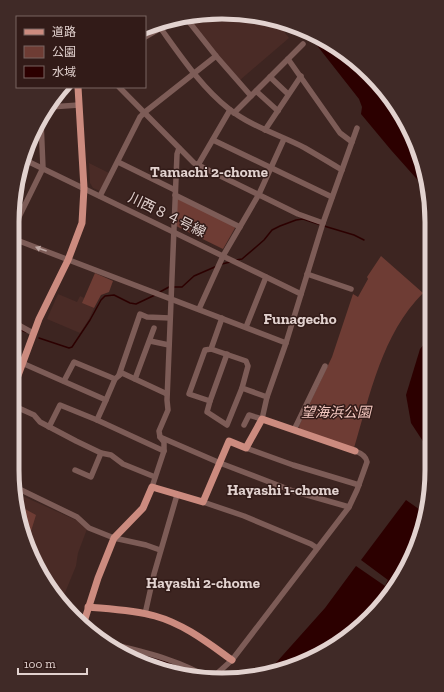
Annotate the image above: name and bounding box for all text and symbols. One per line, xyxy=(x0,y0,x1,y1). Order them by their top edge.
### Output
legend xyxy=(16,16,146,88)
text: 道路 xyxy=(52,25,76,39)
text: 公園 xyxy=(52,45,76,59)
text: 水域 xyxy=(52,65,76,79)
district label: Tamachi 2-chome xyxy=(150,163,268,181)
street label: 川西８４号線 xyxy=(126,189,208,241)
one-way arrow xyxy=(34,246,46,252)
district label: Funagecho xyxy=(263,310,337,328)
park label: 望海浜公園 xyxy=(301,404,373,421)
district label: Hayashi 1-chome xyxy=(227,481,339,499)
district label: Hayashi 2-chome xyxy=(146,574,260,592)
scale bar xyxy=(18,650,87,676)
text: 100 m xyxy=(24,657,56,671)

